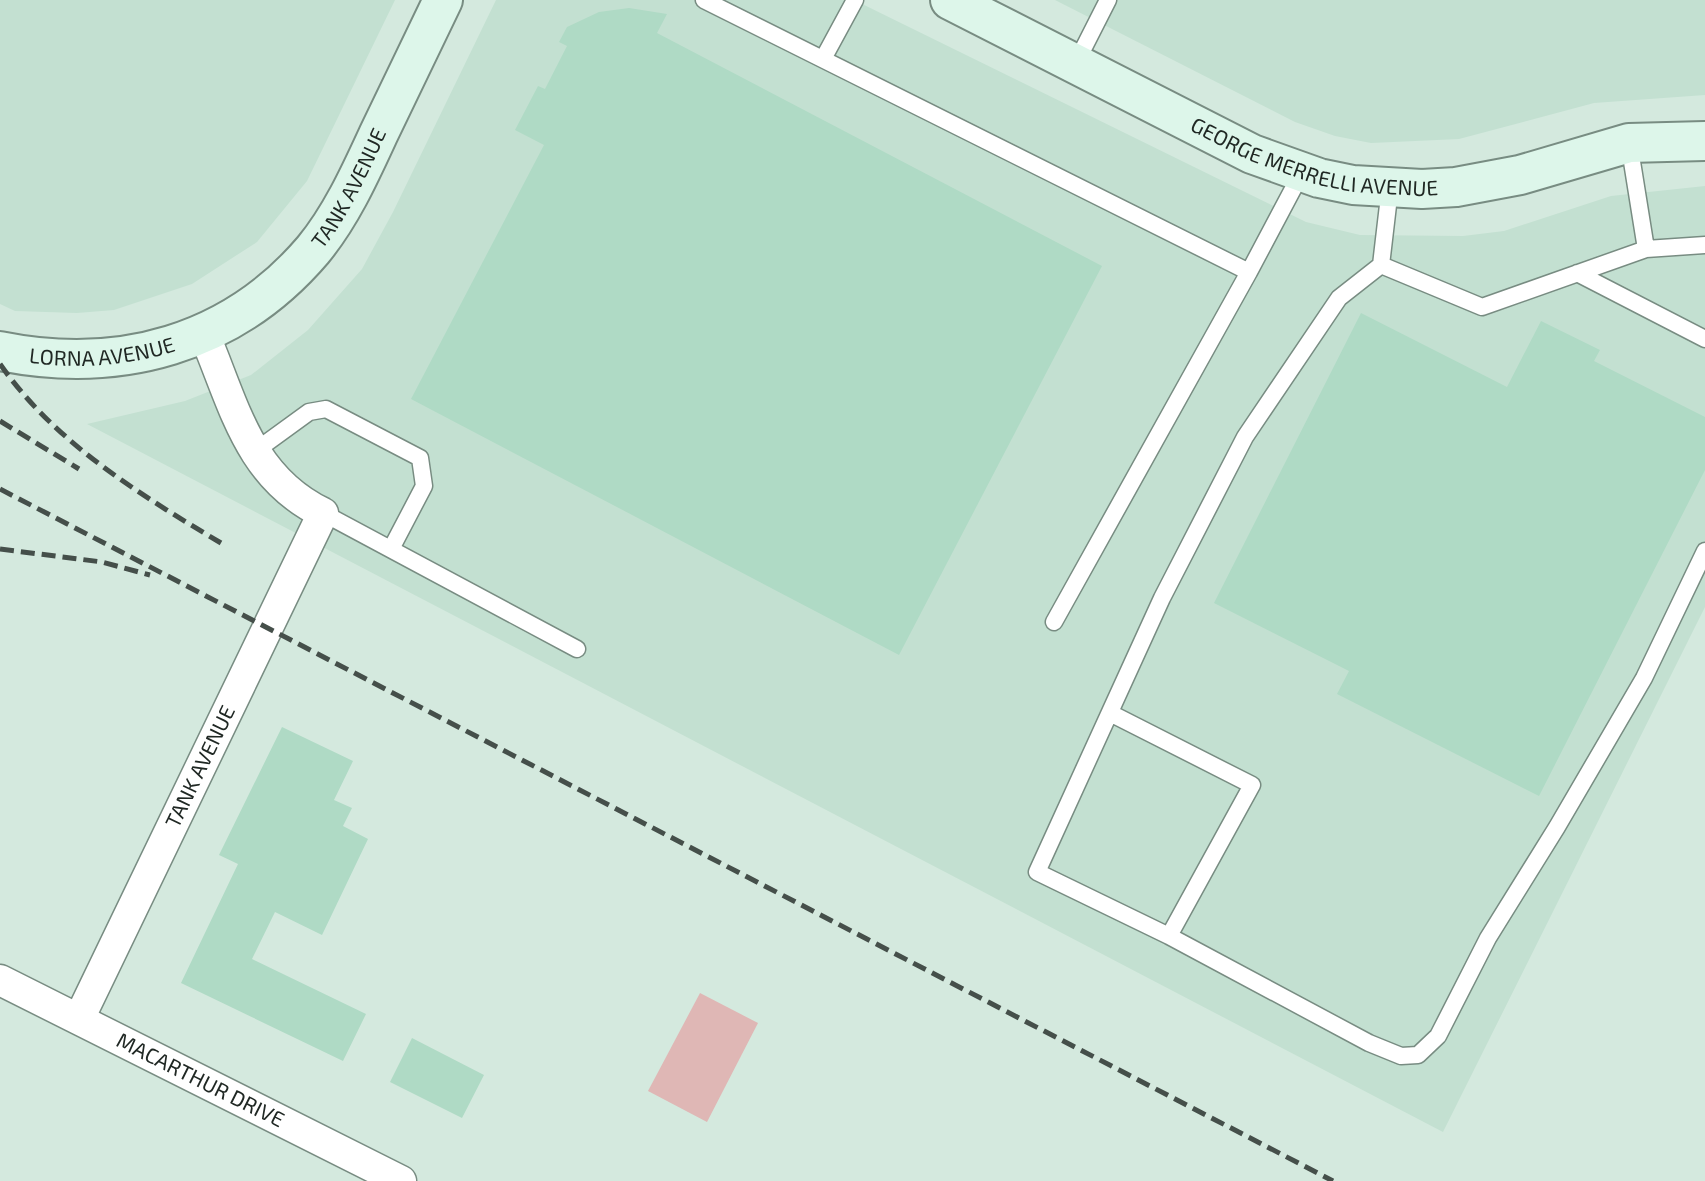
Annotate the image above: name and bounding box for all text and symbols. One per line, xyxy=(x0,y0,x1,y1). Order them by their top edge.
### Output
street label: GEORGE MERRELLI AVENUE xyxy=(1187,111,1439,200)
street label: TANK AVENUE xyxy=(305,124,390,252)
street label: LORNA AVENUE xyxy=(28,331,177,370)
street label: TANK AVENUE xyxy=(159,701,239,831)
street label: MACARTHUR DRIVE xyxy=(113,1027,289,1131)

